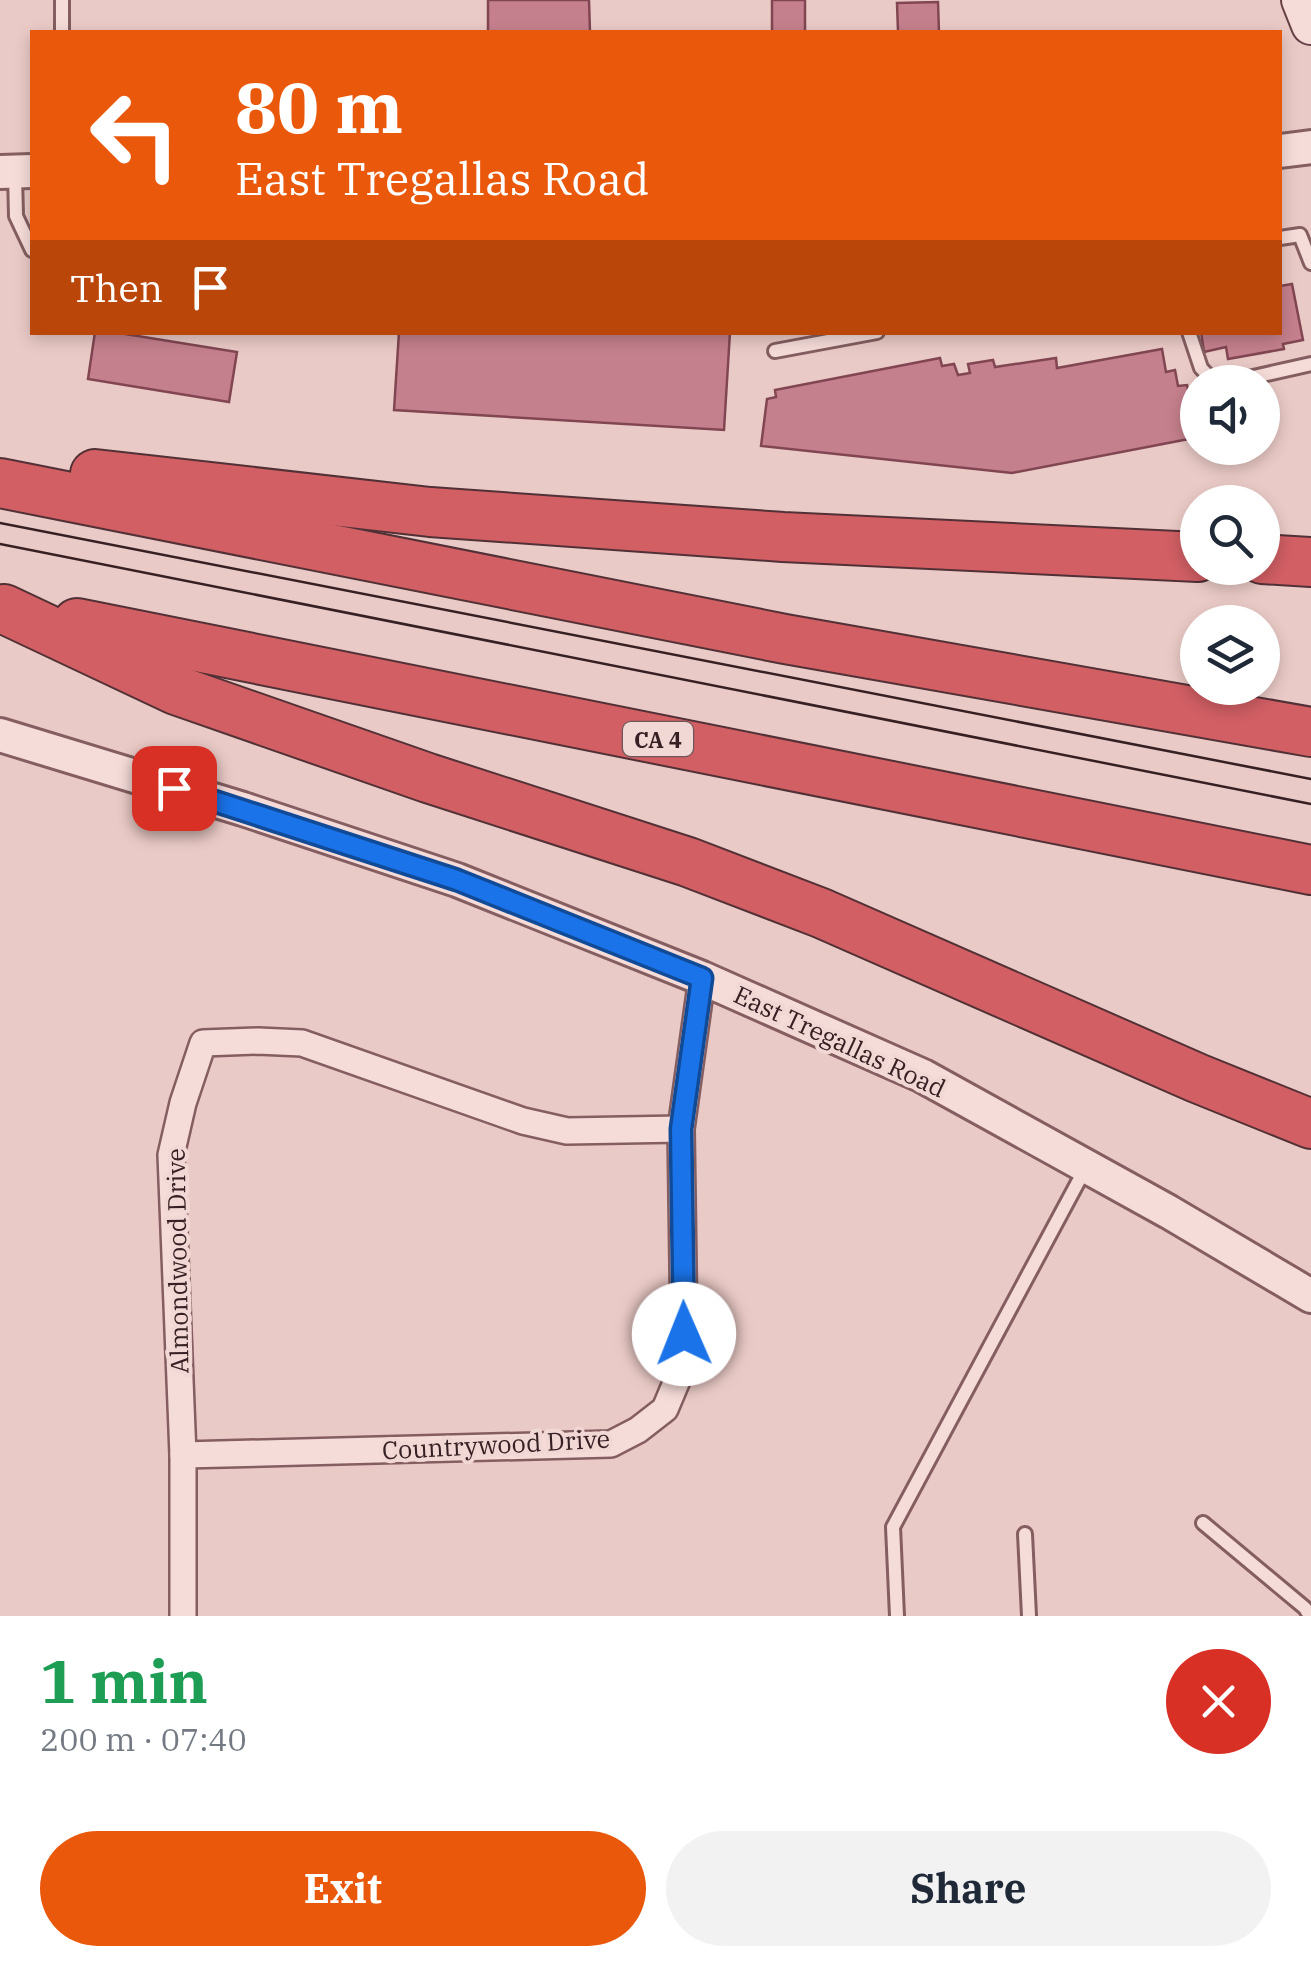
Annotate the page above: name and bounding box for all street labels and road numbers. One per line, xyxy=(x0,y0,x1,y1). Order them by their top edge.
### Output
road number: CA 4 xyxy=(623,722,693,756)
street label: East Tregallas Road xyxy=(729,977,951,1105)
street label: Almondwood Drive xyxy=(159,1148,195,1374)
street label: Countrywood Drive xyxy=(381,1422,611,1466)

